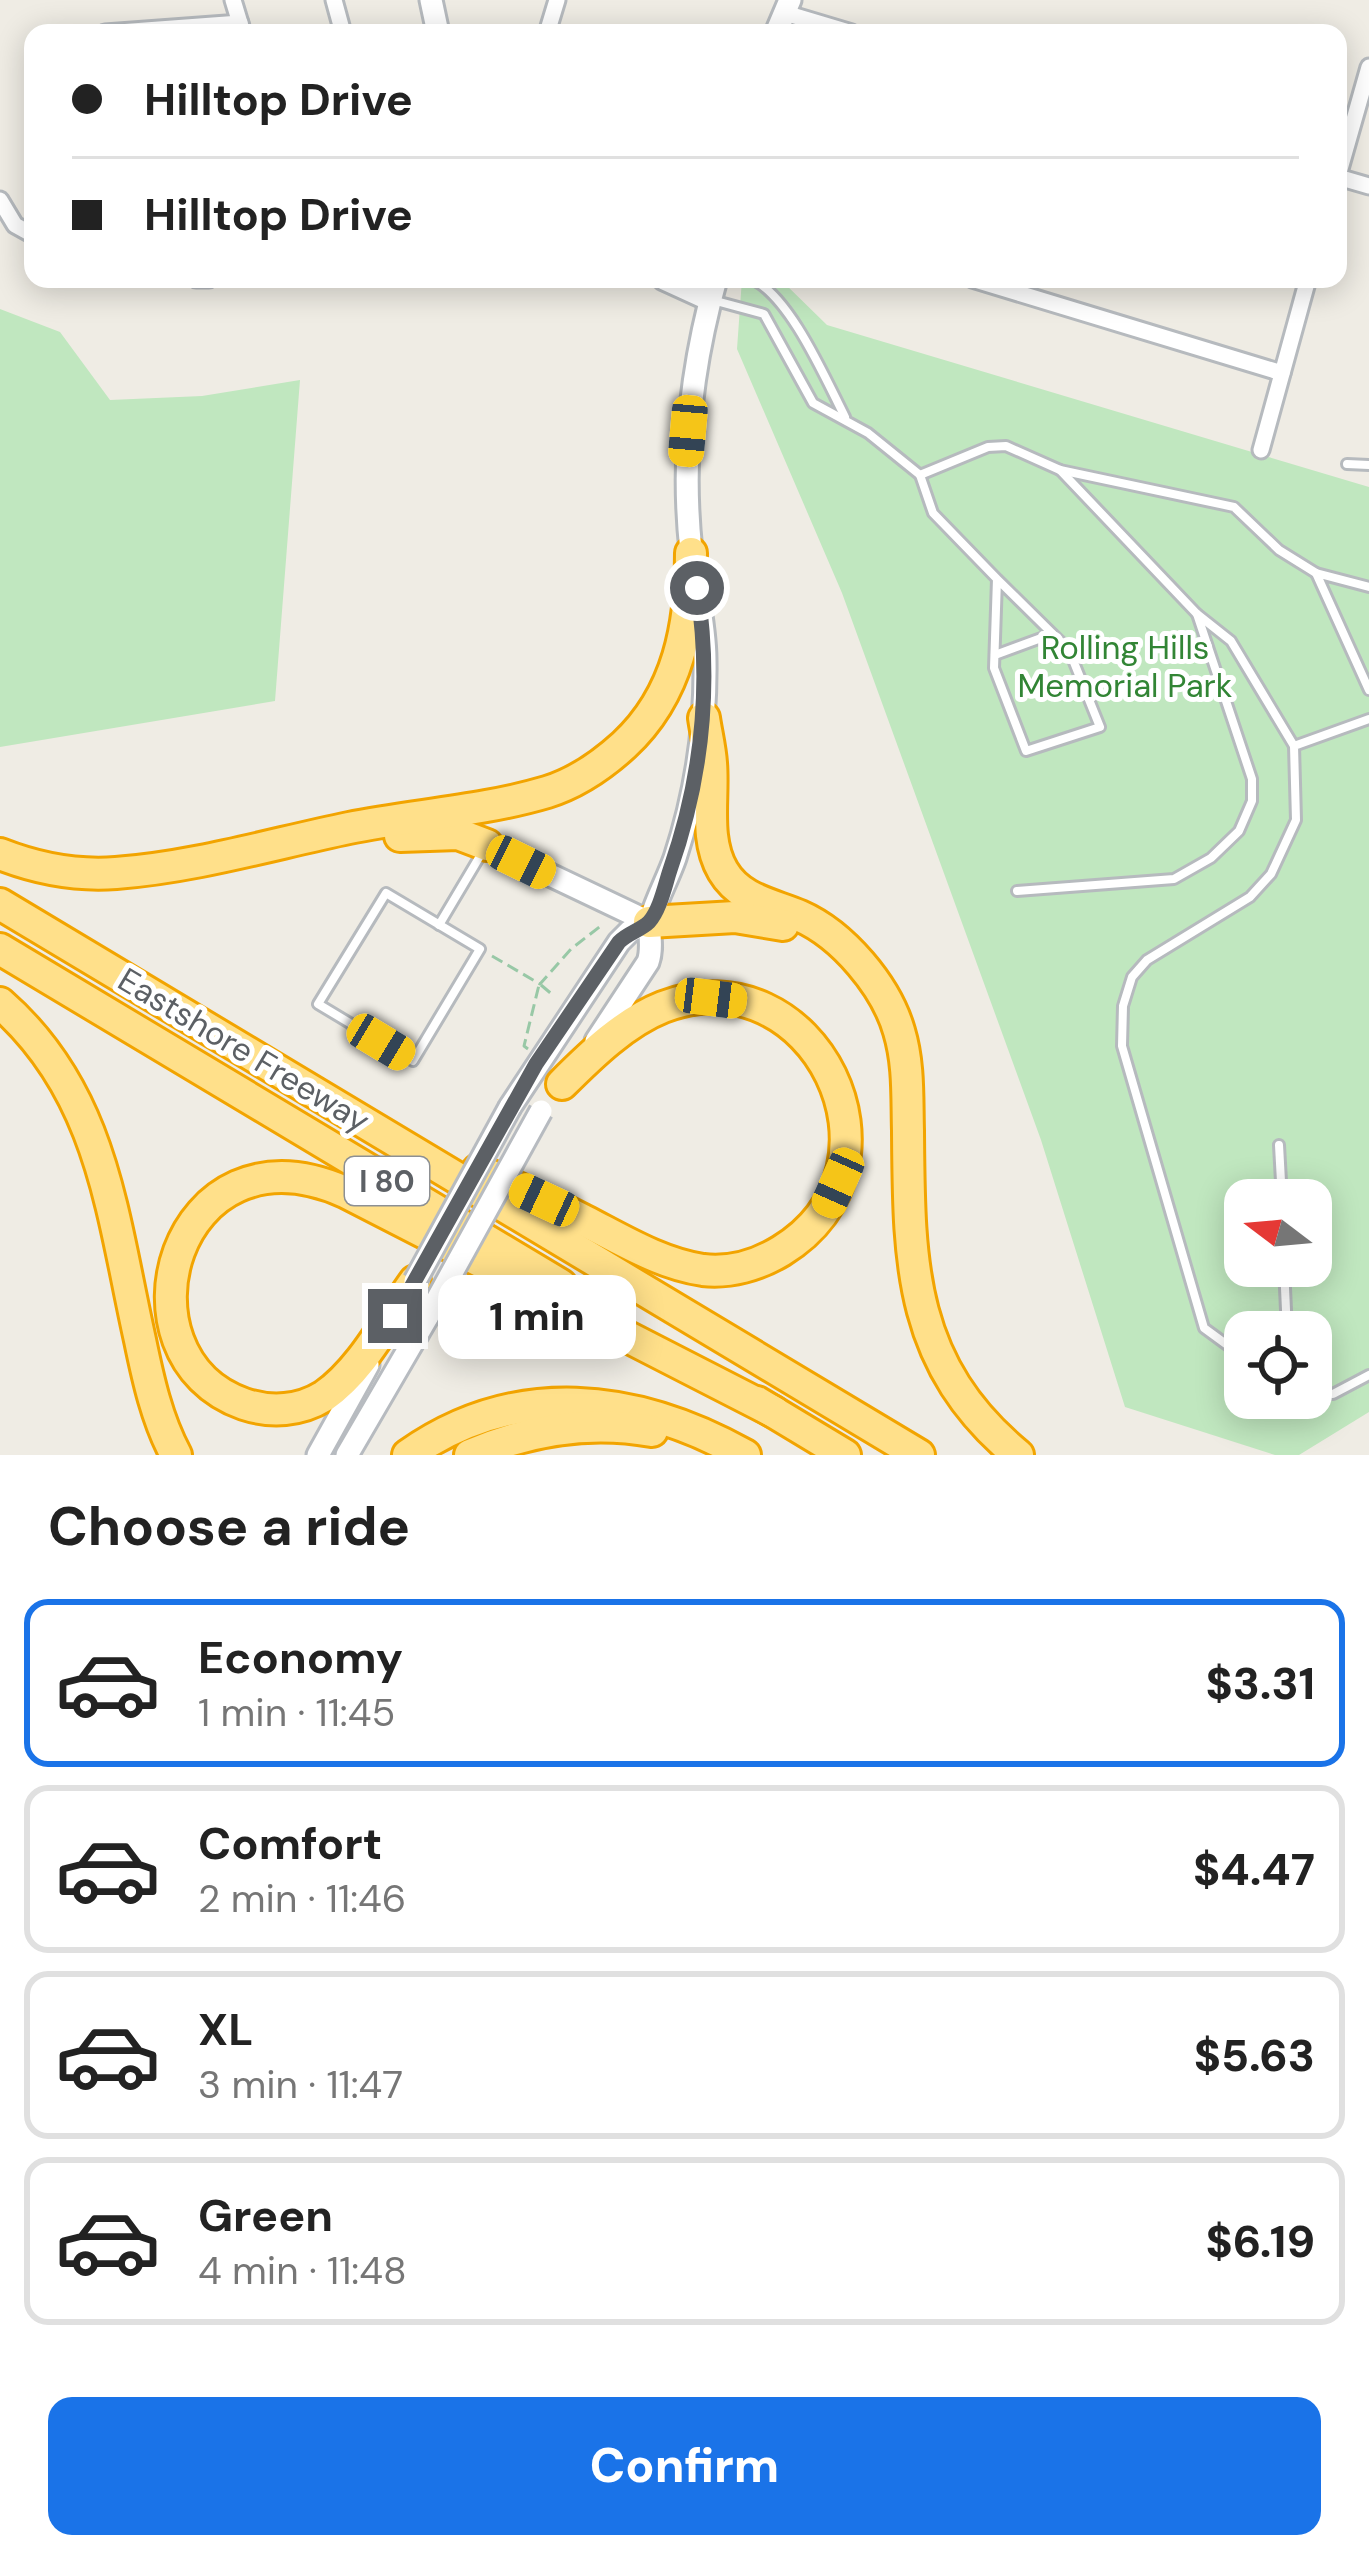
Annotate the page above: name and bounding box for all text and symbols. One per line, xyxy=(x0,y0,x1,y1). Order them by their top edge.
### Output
text: Hilltop Drive xyxy=(144,70,413,129)
text: Hilltop Drive xyxy=(144,185,413,244)
car xyxy=(667,394,709,468)
route start xyxy=(670,561,724,615)
park label: Rolling Hills Memorial Park xyxy=(1018,626,1233,707)
car xyxy=(481,830,561,894)
street label: Eastshore Freeway xyxy=(110,958,378,1142)
car xyxy=(673,976,749,1020)
car xyxy=(341,1008,421,1076)
car xyxy=(807,1143,869,1223)
road number: I 80 xyxy=(345,1157,429,1205)
car xyxy=(504,1168,584,1232)
north arrow xyxy=(1224,1179,1332,1287)
map controls xyxy=(1224,1179,1332,1419)
callout: 1 min xyxy=(437,1274,635,1358)
route end xyxy=(368,1289,422,1343)
text: 1 min xyxy=(489,1291,585,1342)
button: locate xyxy=(1224,1311,1332,1419)
text: Choose a ride xyxy=(48,1491,410,1562)
text: Economy xyxy=(198,1628,403,1687)
icon: car xyxy=(54,1629,162,1737)
text: $3.31 xyxy=(1205,1654,1315,1713)
text: 1 min · 11:45 xyxy=(198,1687,395,1738)
text: Comfort xyxy=(198,1814,382,1873)
icon: car xyxy=(54,1815,162,1923)
text: $4.47 xyxy=(1193,1840,1315,1899)
text: 2 min · 11:46 xyxy=(198,1873,406,1924)
text: XL xyxy=(198,2000,253,2059)
icon: car xyxy=(54,2001,162,2109)
text: $5.63 xyxy=(1194,2026,1315,2085)
text: 3 min · 11:47 xyxy=(198,2059,403,2110)
text: Green xyxy=(198,2186,333,2245)
icon: car xyxy=(54,2187,162,2295)
text: $6.19 xyxy=(1205,2212,1315,2271)
text: 4 min · 11:48 xyxy=(198,2245,407,2296)
button: Confirm xyxy=(48,2397,1321,2535)

